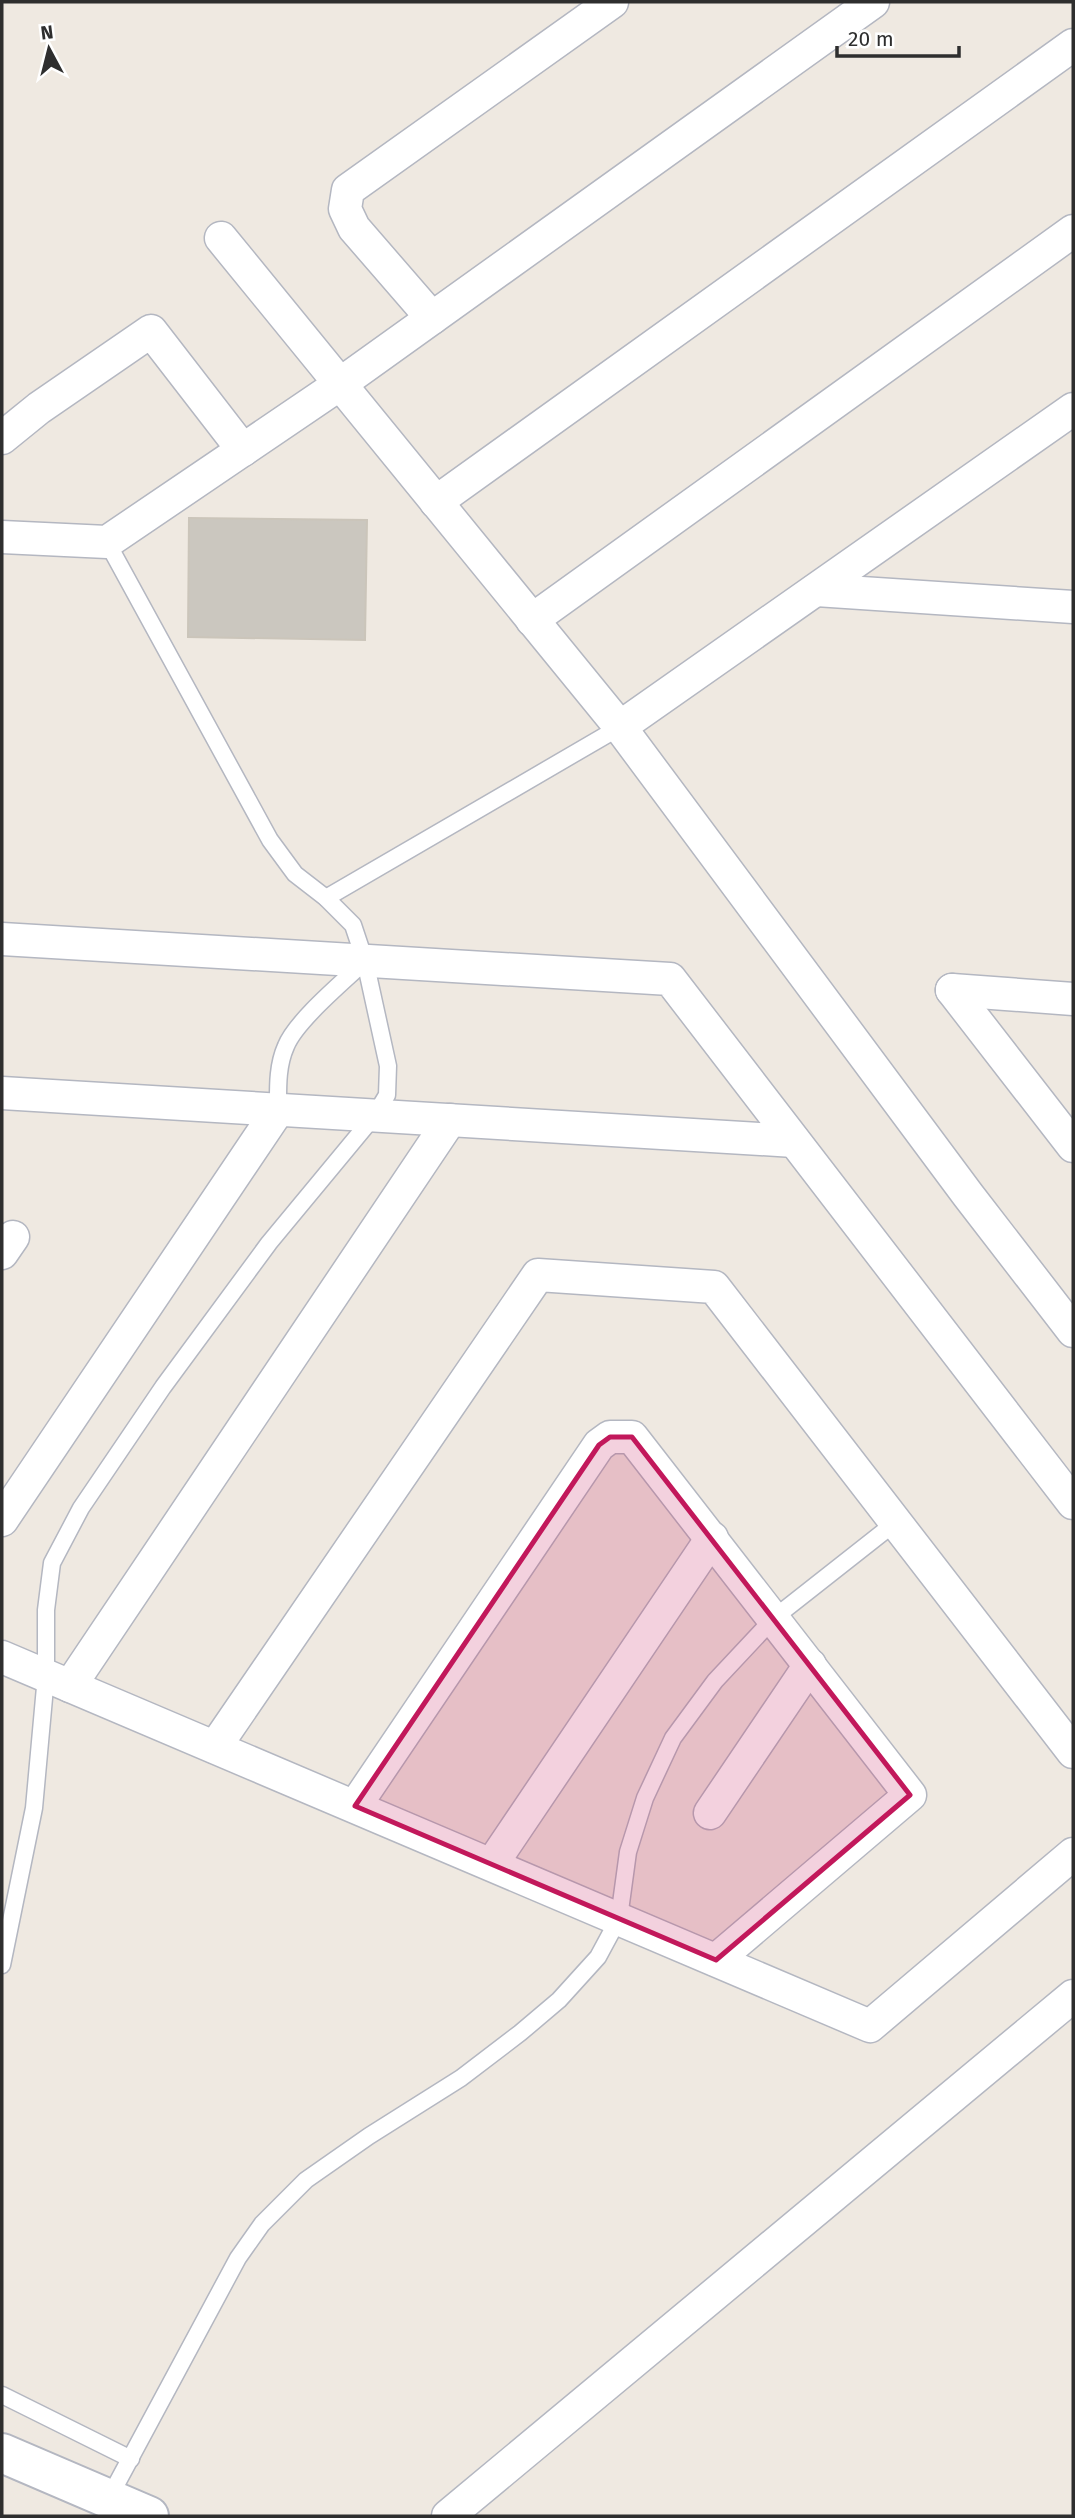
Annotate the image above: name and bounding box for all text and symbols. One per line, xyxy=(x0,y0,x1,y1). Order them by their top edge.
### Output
north arrow xyxy=(14,14,84,84)
scale bar xyxy=(837,14,960,58)
text: N xyxy=(39,20,55,45)
text: 20 m xyxy=(848,26,894,52)

